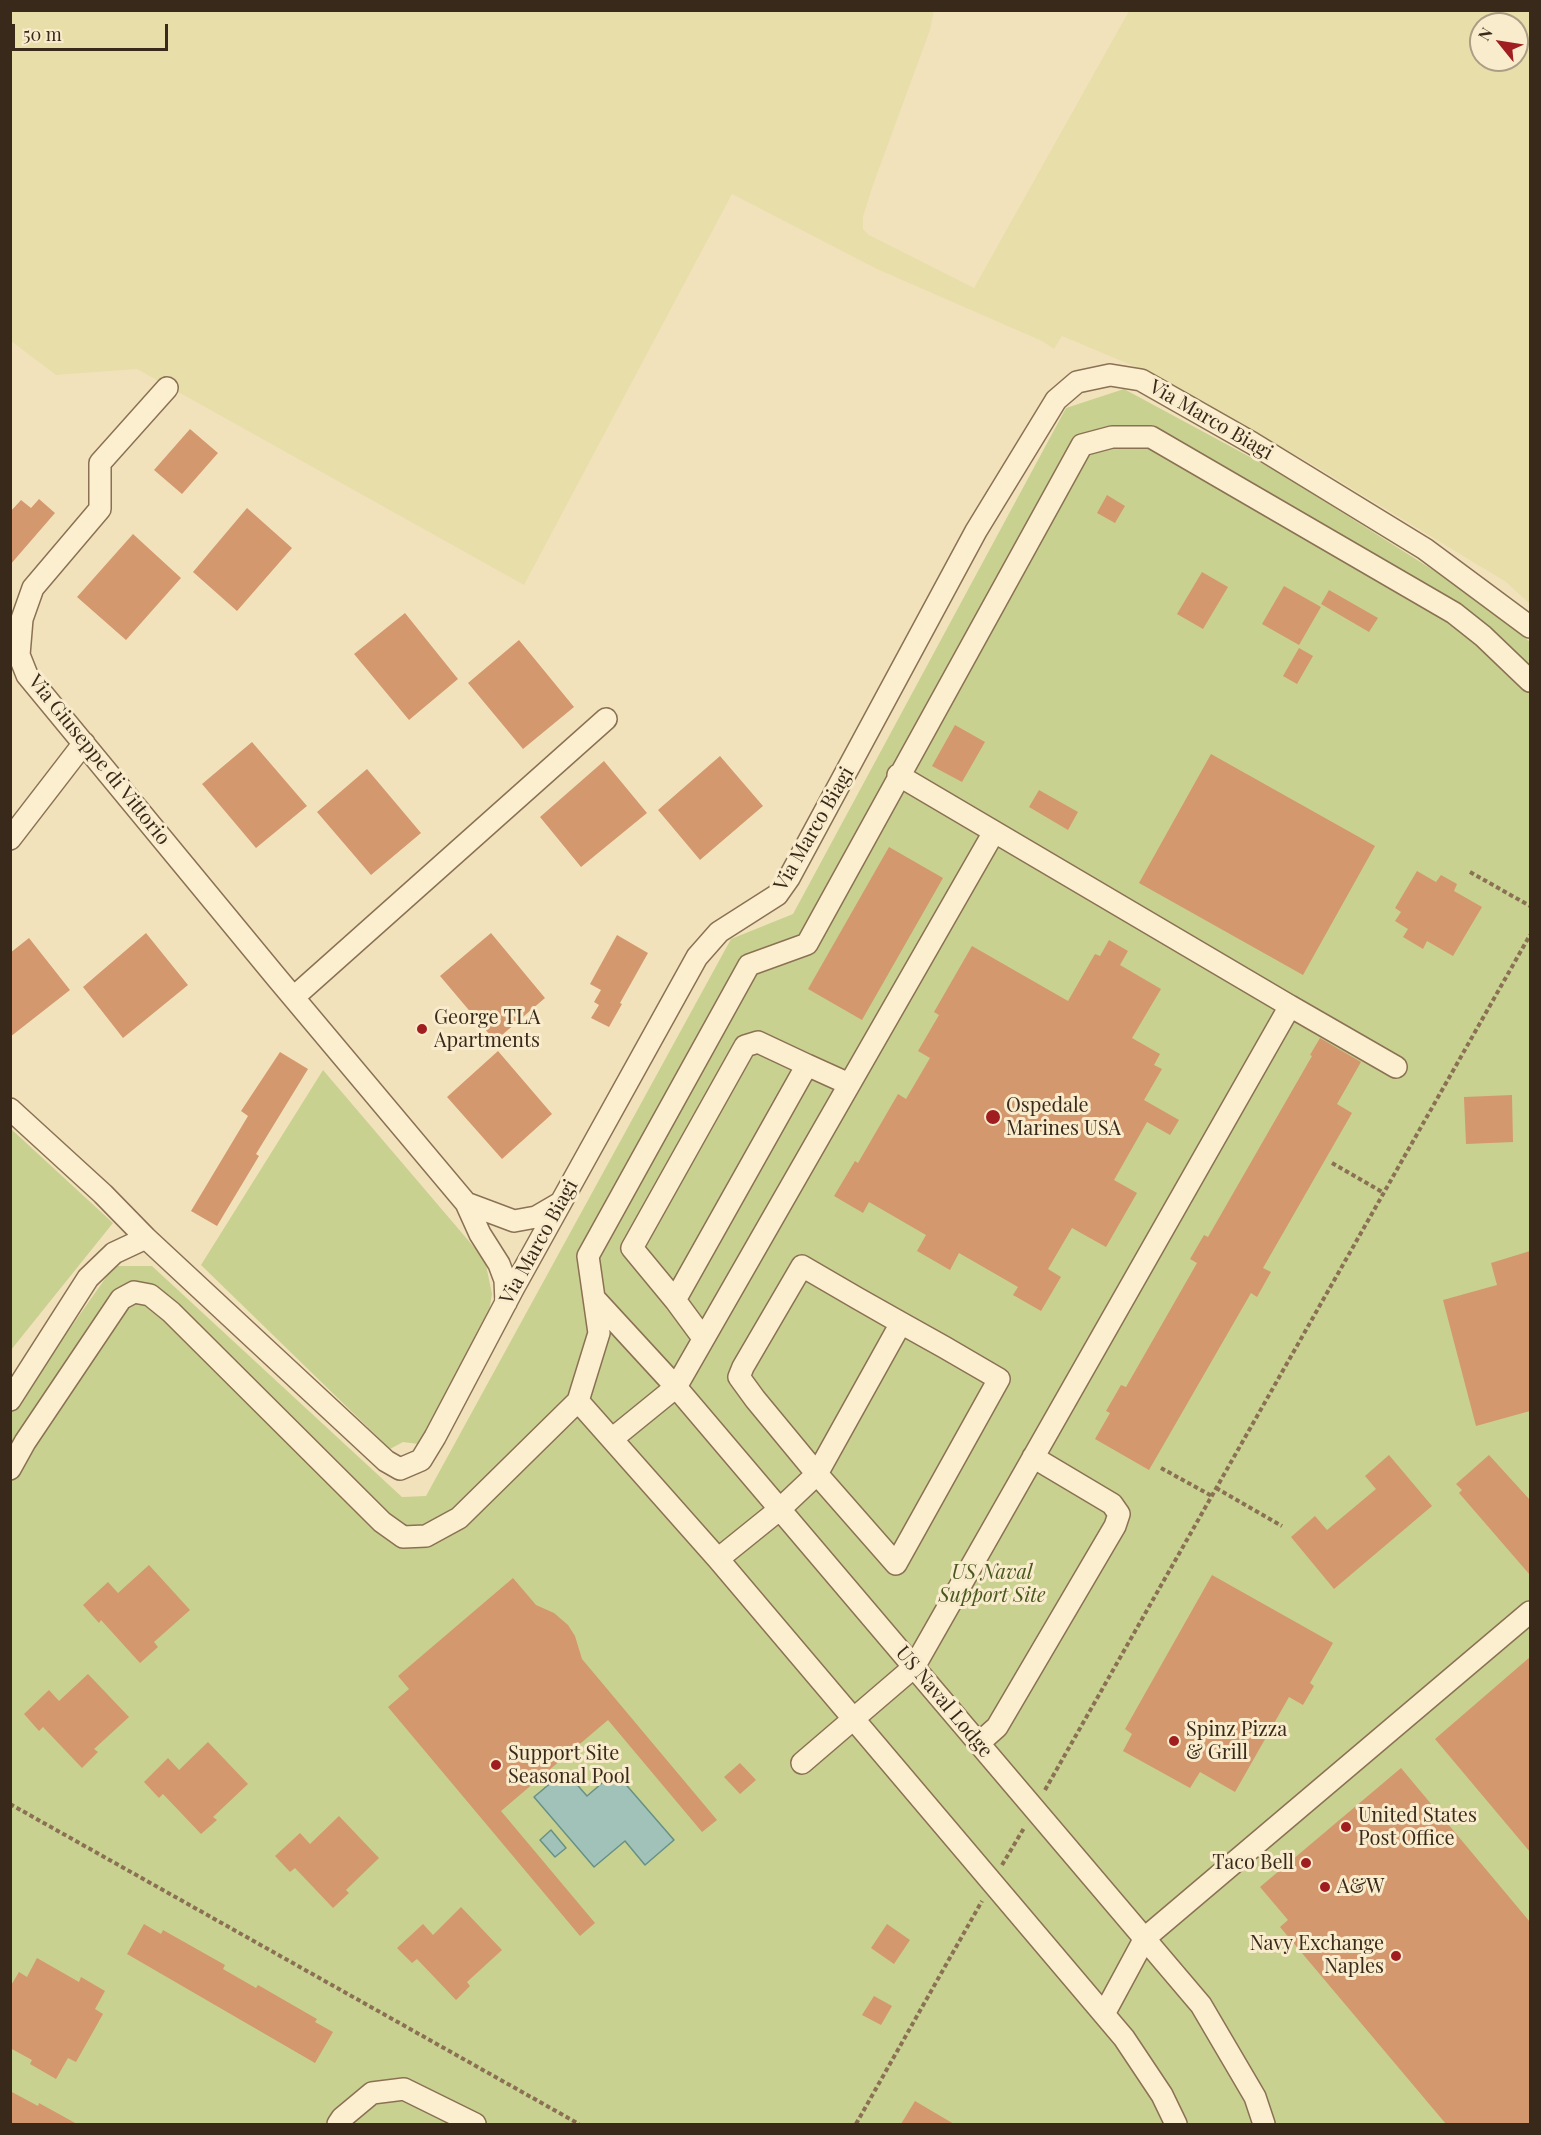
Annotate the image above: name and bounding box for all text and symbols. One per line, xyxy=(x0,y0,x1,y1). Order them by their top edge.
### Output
scale bar xyxy=(15,12,171,50)
north arrow xyxy=(1469,12,1529,72)
text: 50 m xyxy=(23,22,62,46)
text: N xyxy=(1473,23,1497,44)
street label: Via Marco Biagi xyxy=(1145,375,1277,465)
street label: Via Giuseppe di Vittorio xyxy=(23,670,175,850)
street label: Via Marco Biagi xyxy=(769,763,859,895)
place label: George TLA Apartments xyxy=(434,1006,540,1053)
marker: George TLA Apartments xyxy=(415,1022,429,1036)
place label: Ospedale Marines USA xyxy=(1006,1094,1121,1141)
marker: Ospedale Marines USA xyxy=(984,1108,1002,1126)
street label: Via Marco Biagi xyxy=(495,1175,583,1309)
park label: US Naval Support Site xyxy=(939,1561,1045,1608)
street label: US Naval Lodge xyxy=(890,1641,998,1763)
place label: Spinz Pizza & Grill xyxy=(1186,1718,1287,1765)
marker: Spinz Pizza & Grill xyxy=(1167,1734,1181,1748)
place label: Support Site Seasonal Pool xyxy=(508,1742,630,1789)
marker: Support Site Seasonal Pool xyxy=(489,1758,503,1772)
place label: United States Post Office xyxy=(1358,1804,1477,1851)
marker: United States Post Office xyxy=(1339,1820,1353,1834)
place label: Taco Bell xyxy=(1212,1851,1294,1875)
marker: Taco Bell xyxy=(1299,1856,1313,1870)
place label: A&W xyxy=(1337,1875,1384,1899)
marker: A&W xyxy=(1318,1880,1332,1894)
place label: Navy Exchange Naples xyxy=(1250,1932,1384,1979)
marker: Navy Exchange Naples xyxy=(1389,1949,1403,1963)

